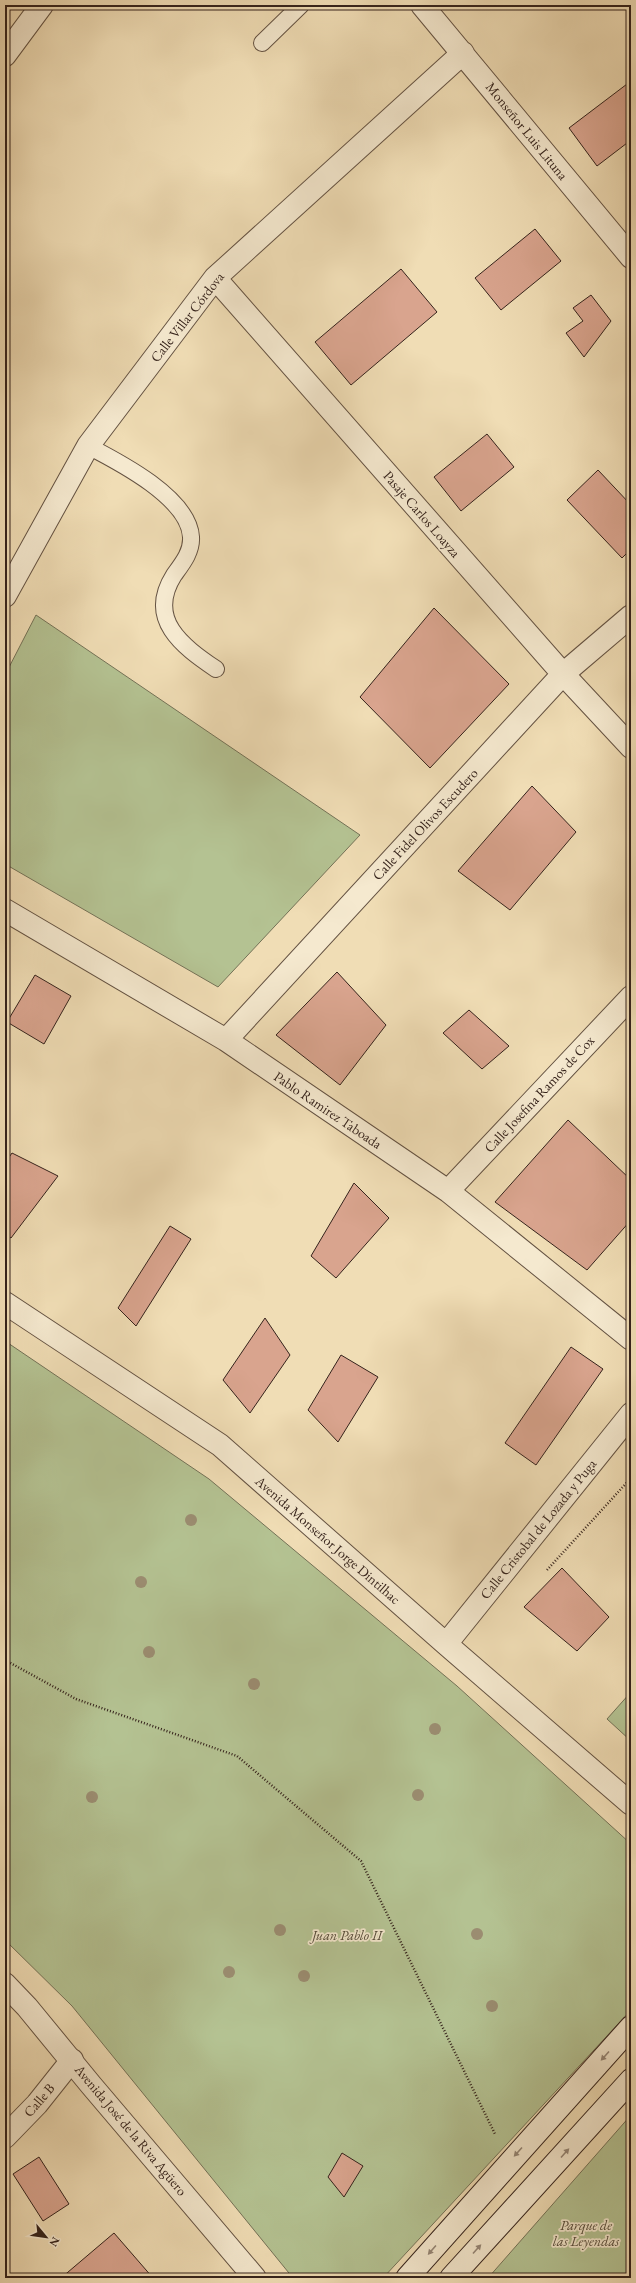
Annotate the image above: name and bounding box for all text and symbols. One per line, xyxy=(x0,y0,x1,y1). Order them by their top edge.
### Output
street label: Monseñor Luis Lituna xyxy=(482,78,572,184)
street label: Calle Villar Córdova xyxy=(146,268,228,366)
street label: Pasaje Carlos Loayza xyxy=(379,467,465,561)
street label: Calle Fidel Olivos Escudero xyxy=(368,764,482,884)
street label: Calle Josefina Ramos de Cox xyxy=(480,1032,598,1156)
street label: Pablo Ramirez Taboada xyxy=(271,1067,386,1153)
street label: Calle Cristobal de Lozada y Puga xyxy=(476,1455,600,1603)
street label: Avenida Monseñor Jorge Dintilhac xyxy=(251,1471,404,1608)
park label: Juan Pablo II xyxy=(309,1926,384,1944)
one-way arrow xyxy=(600,2051,610,2061)
street label: Avenida José de la Riva Agüero xyxy=(70,2060,191,2199)
street label: Calle B xyxy=(20,2079,58,2121)
one-way arrow xyxy=(513,2147,522,2157)
one-way arrow xyxy=(560,2148,569,2158)
park label: Parque de las Leyendas xyxy=(553,2216,619,2250)
north arrow xyxy=(26,2217,66,2257)
text: N xyxy=(46,2235,63,2249)
one-way arrow xyxy=(473,2244,482,2254)
one-way arrow xyxy=(427,2245,436,2255)

